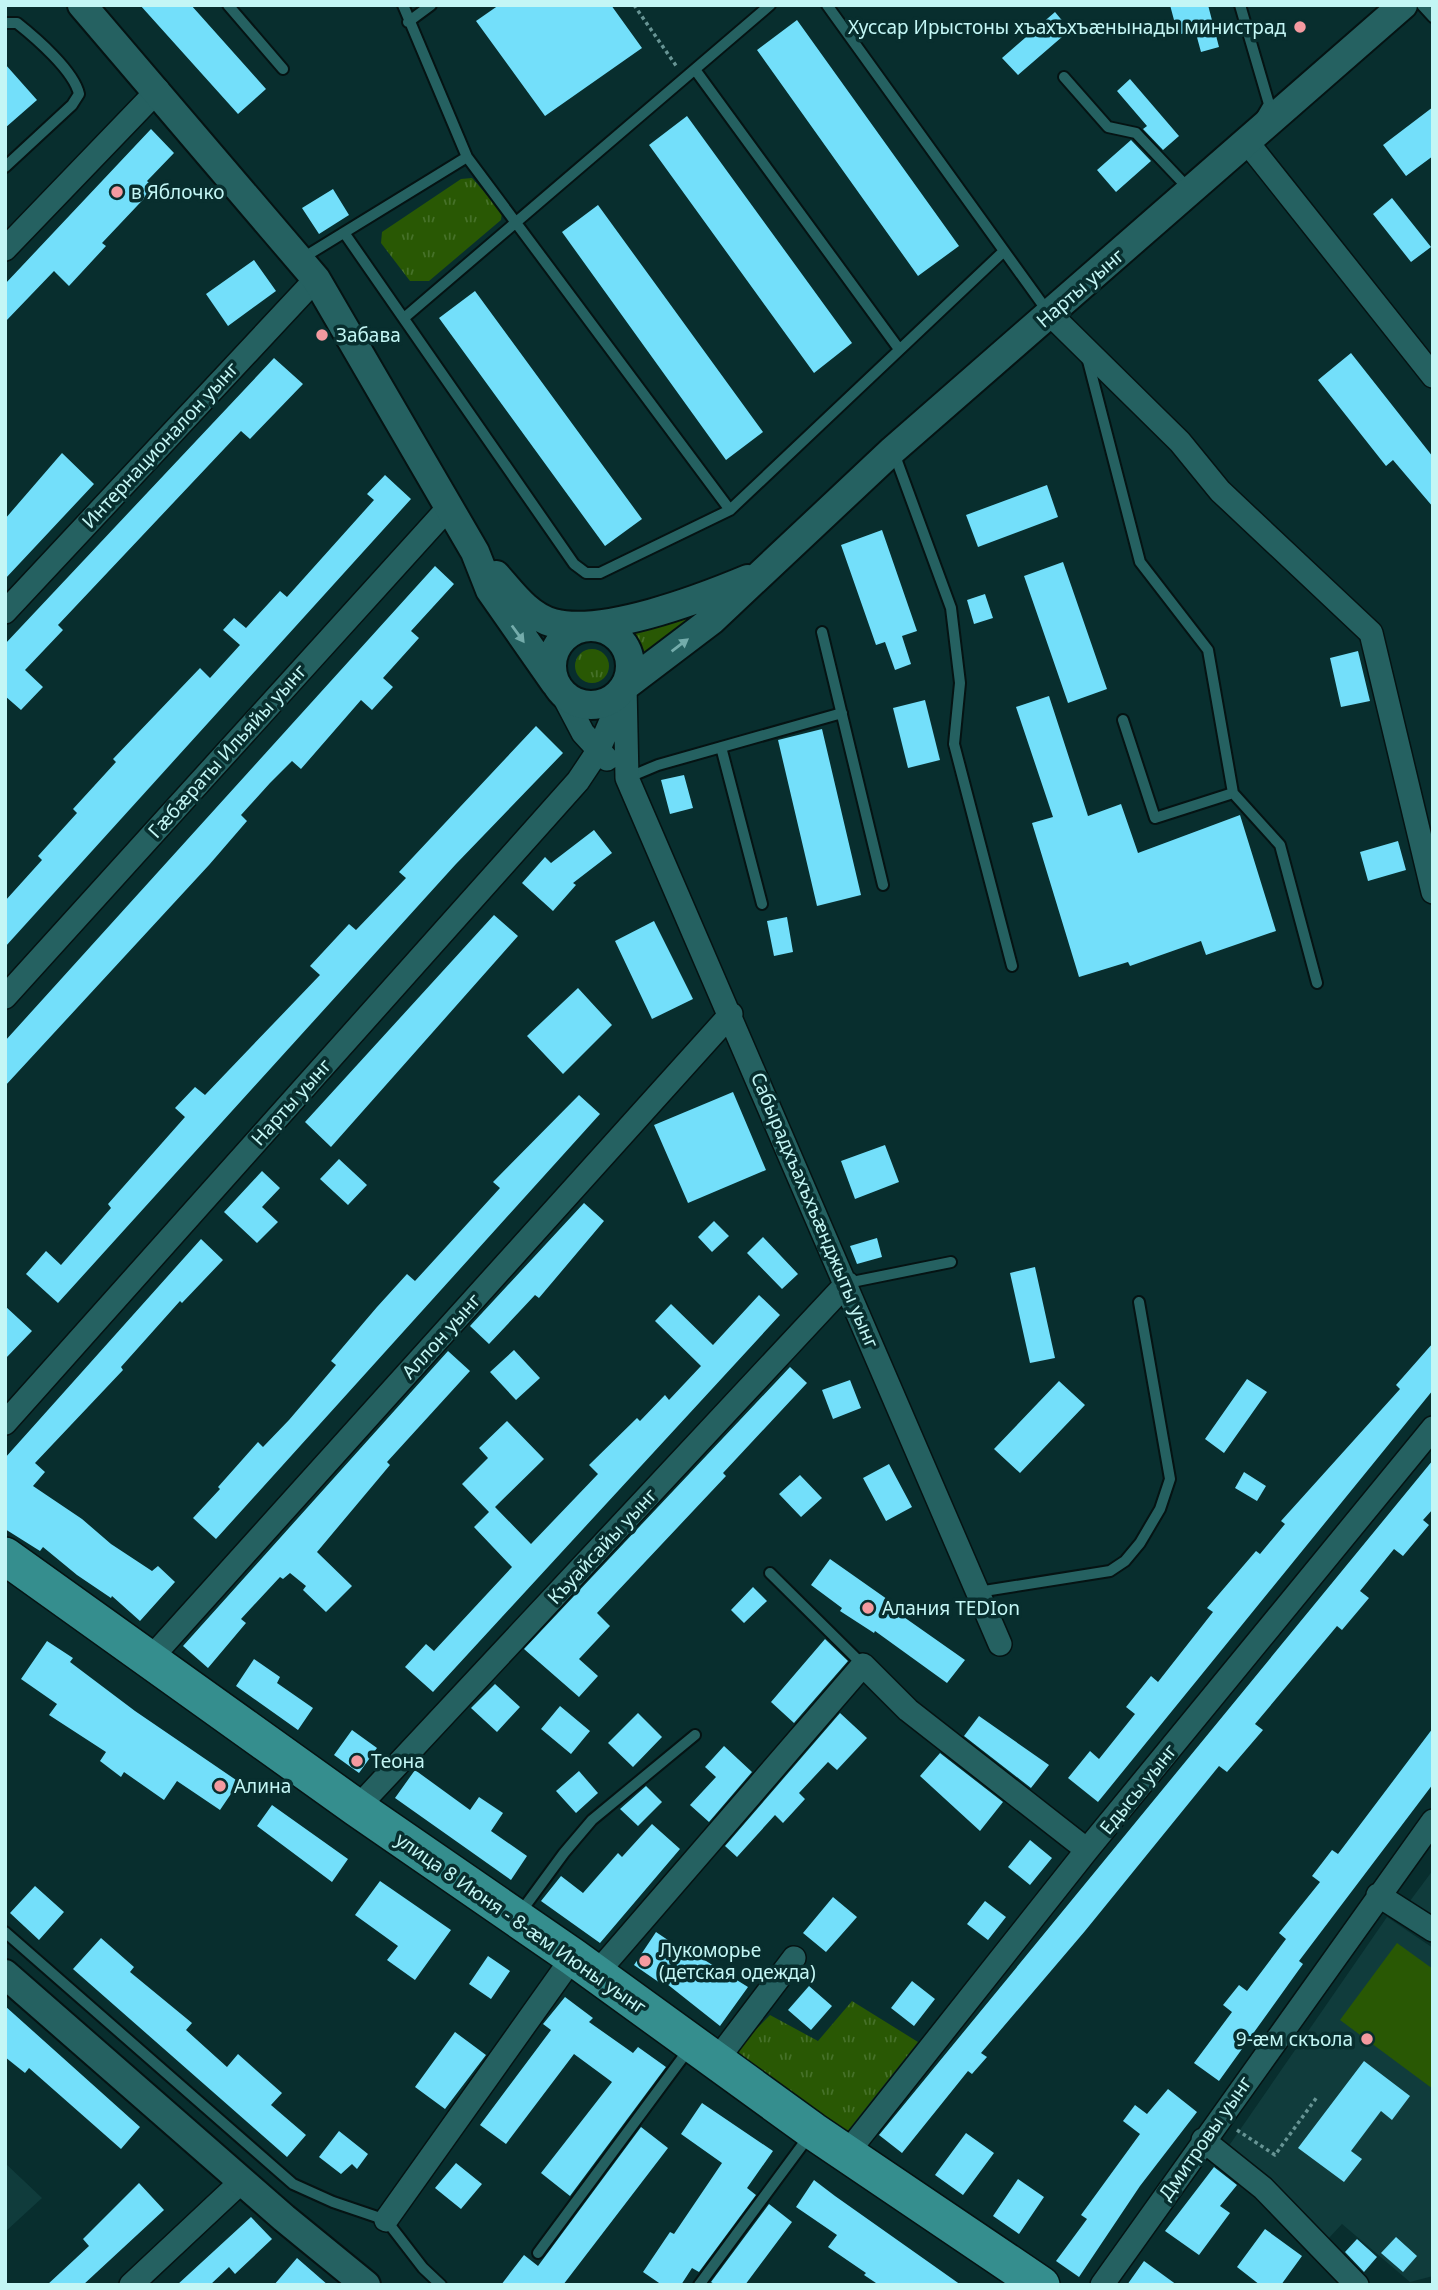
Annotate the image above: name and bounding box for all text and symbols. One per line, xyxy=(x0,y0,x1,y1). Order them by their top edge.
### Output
place label: Хуссар Ирыстоны хъахъхъæнынады министрад xyxy=(848,14,1286,40)
marker: Хуссар Ирыстоны хъахъхъæнынады министрад xyxy=(1292,19,1308,35)
place label: в Яблочко xyxy=(131,179,225,205)
marker: в Яблочко xyxy=(109,184,125,200)
street label: Нарты уынг xyxy=(1031,243,1129,333)
place label: Забава xyxy=(336,322,401,348)
marker: Забава xyxy=(314,327,330,343)
street label: Интернационалон уынг xyxy=(76,356,244,534)
one-way arrow xyxy=(511,624,525,643)
one-way arrow xyxy=(670,638,688,653)
street label: Гæбæраты Ильяйы уынг xyxy=(142,658,312,844)
street label: Нарты уынг xyxy=(245,1053,337,1151)
street label: Сабырадхъахъхъæнджыты уынг xyxy=(745,1068,885,1352)
street label: Аллон уынг xyxy=(396,1288,486,1384)
street label: Къуайсайы уынг xyxy=(541,1482,663,1610)
place label: Алания ТEDIon xyxy=(882,1595,1020,1621)
marker: Алания ТEDIon xyxy=(860,1600,876,1616)
street label: Едысы уынг xyxy=(1093,1738,1183,1840)
place label: Теона xyxy=(371,1748,425,1774)
marker: Теона xyxy=(349,1753,365,1769)
place label: Алина xyxy=(234,1773,291,1799)
marker: Алина xyxy=(212,1778,228,1794)
street label: улица 8 Июня - 8-ӕм Июны уынг xyxy=(391,1826,651,2020)
place label: Лукоморье (детская одежда) xyxy=(659,1937,816,1985)
marker: Лукоморье (детская одежда) xyxy=(637,1953,653,1969)
place label: 9-æм скъола xyxy=(1236,2026,1353,2052)
marker: 9-æм скъола xyxy=(1359,2031,1375,2047)
street label: Дмитровы уынг xyxy=(1152,2071,1258,2205)

